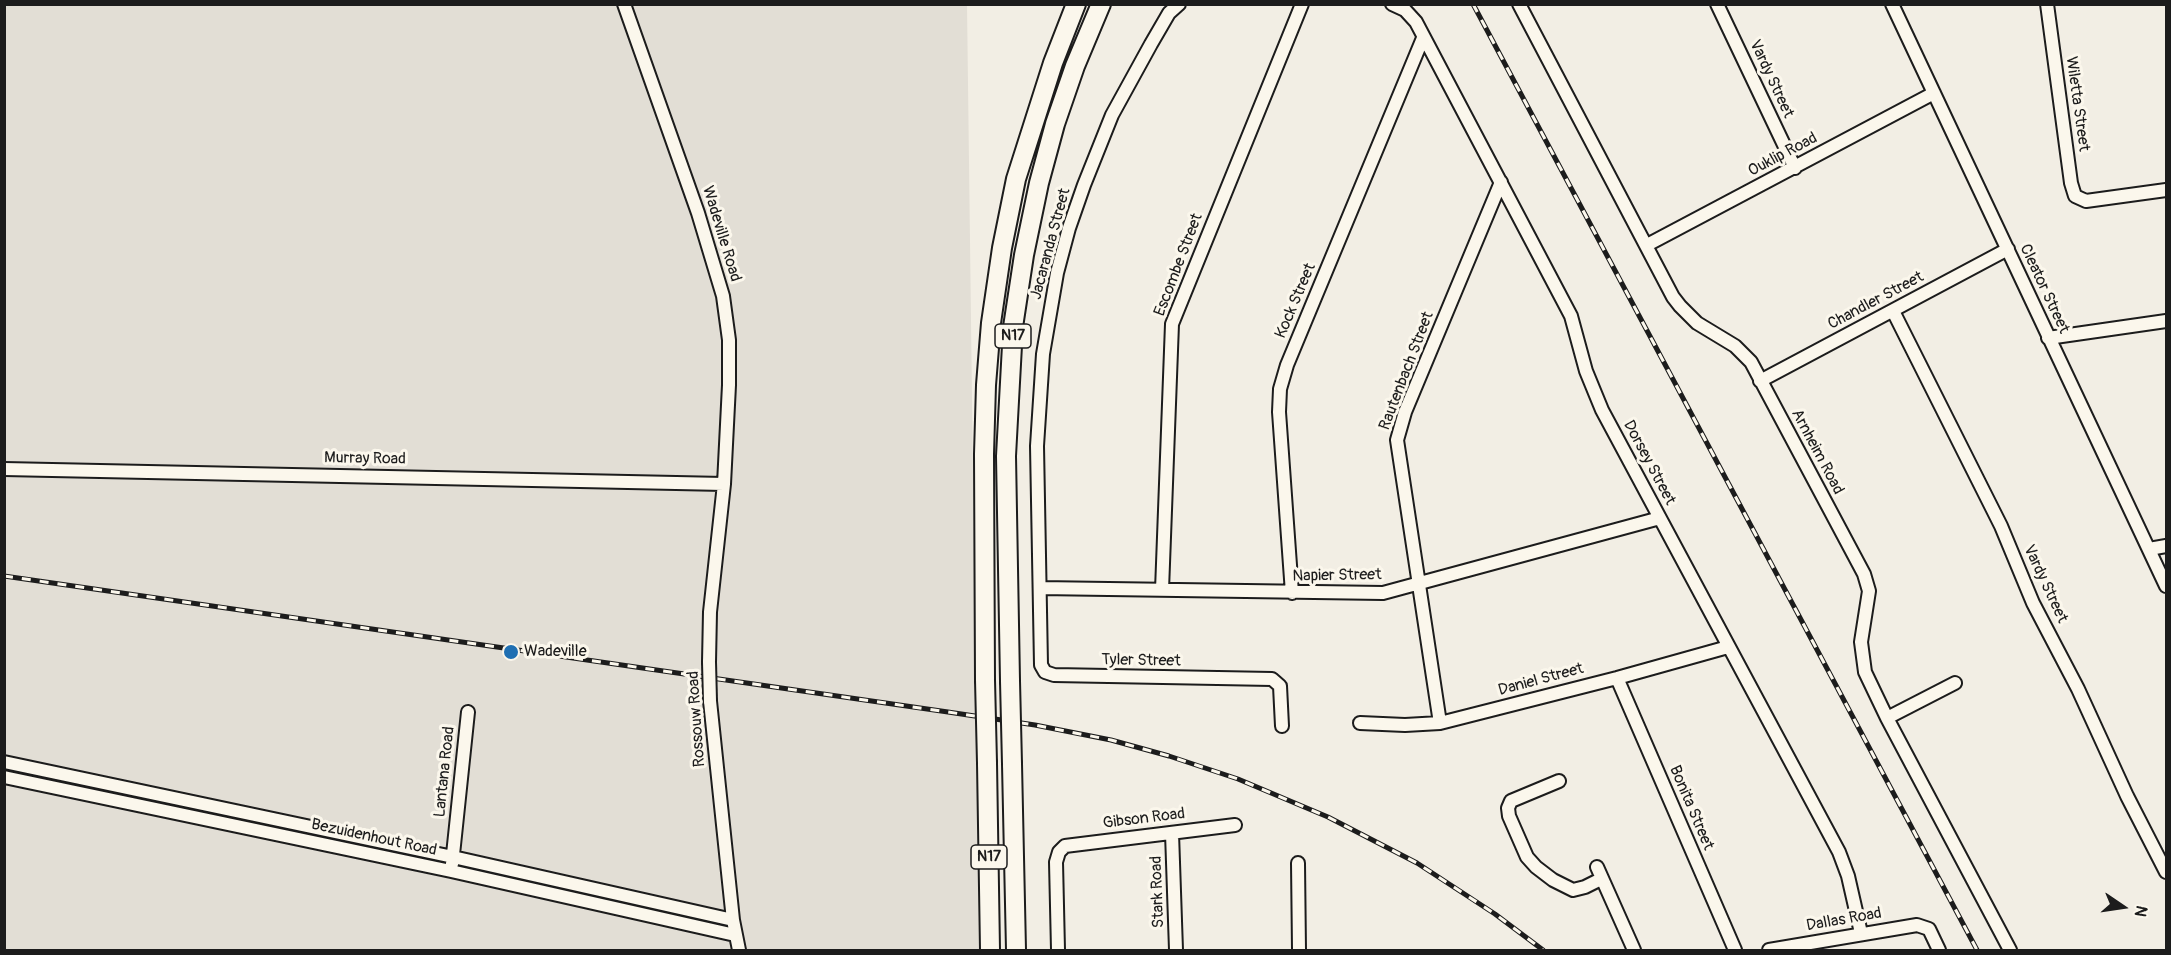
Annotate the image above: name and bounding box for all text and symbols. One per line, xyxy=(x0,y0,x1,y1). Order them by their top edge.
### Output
street label: Vardy Street xyxy=(1745,37,1797,121)
street label: Wiletta Street xyxy=(2061,55,2093,153)
street label: Ouklip Road xyxy=(1745,129,1821,181)
street label: Wadeville Road xyxy=(697,184,745,284)
street label: Jacaranda Street xyxy=(1027,186,1075,302)
street label: Escombe Street xyxy=(1151,211,1207,319)
street label: Cleator Street xyxy=(2015,241,2073,337)
street label: Kock Street xyxy=(1272,260,1320,342)
street label: Chandler Street xyxy=(1825,268,1927,334)
street label: Rautenbach Street xyxy=(1376,309,1438,433)
road number: N17 xyxy=(995,324,1031,348)
street label: Arnheim Road xyxy=(1786,406,1848,498)
street label: Dorsey Street xyxy=(1619,417,1679,509)
street label: Murray Road xyxy=(324,449,406,469)
street label: Vardy Street xyxy=(2019,542,2071,626)
street label: Napier Street xyxy=(1292,566,1382,586)
place label: Wadeville xyxy=(524,642,587,662)
marker: Wadeville xyxy=(502,643,520,661)
street label: Tyler Street xyxy=(1101,651,1181,671)
street label: Daniel Street xyxy=(1496,659,1586,701)
street label: Rossouw Road xyxy=(684,670,710,768)
street label: Lantana Road xyxy=(431,726,459,818)
street label: Bonita Street xyxy=(1665,763,1717,853)
street label: Gibson Road xyxy=(1102,804,1186,834)
street label: Bezuidenhout Road xyxy=(309,815,439,861)
road number: N17 xyxy=(971,845,1007,869)
street label: Stark Road xyxy=(1147,856,1169,928)
north arrow xyxy=(2093,877,2153,937)
street label: Dallas Road xyxy=(1805,904,1883,936)
text: N xyxy=(2130,904,2152,919)

